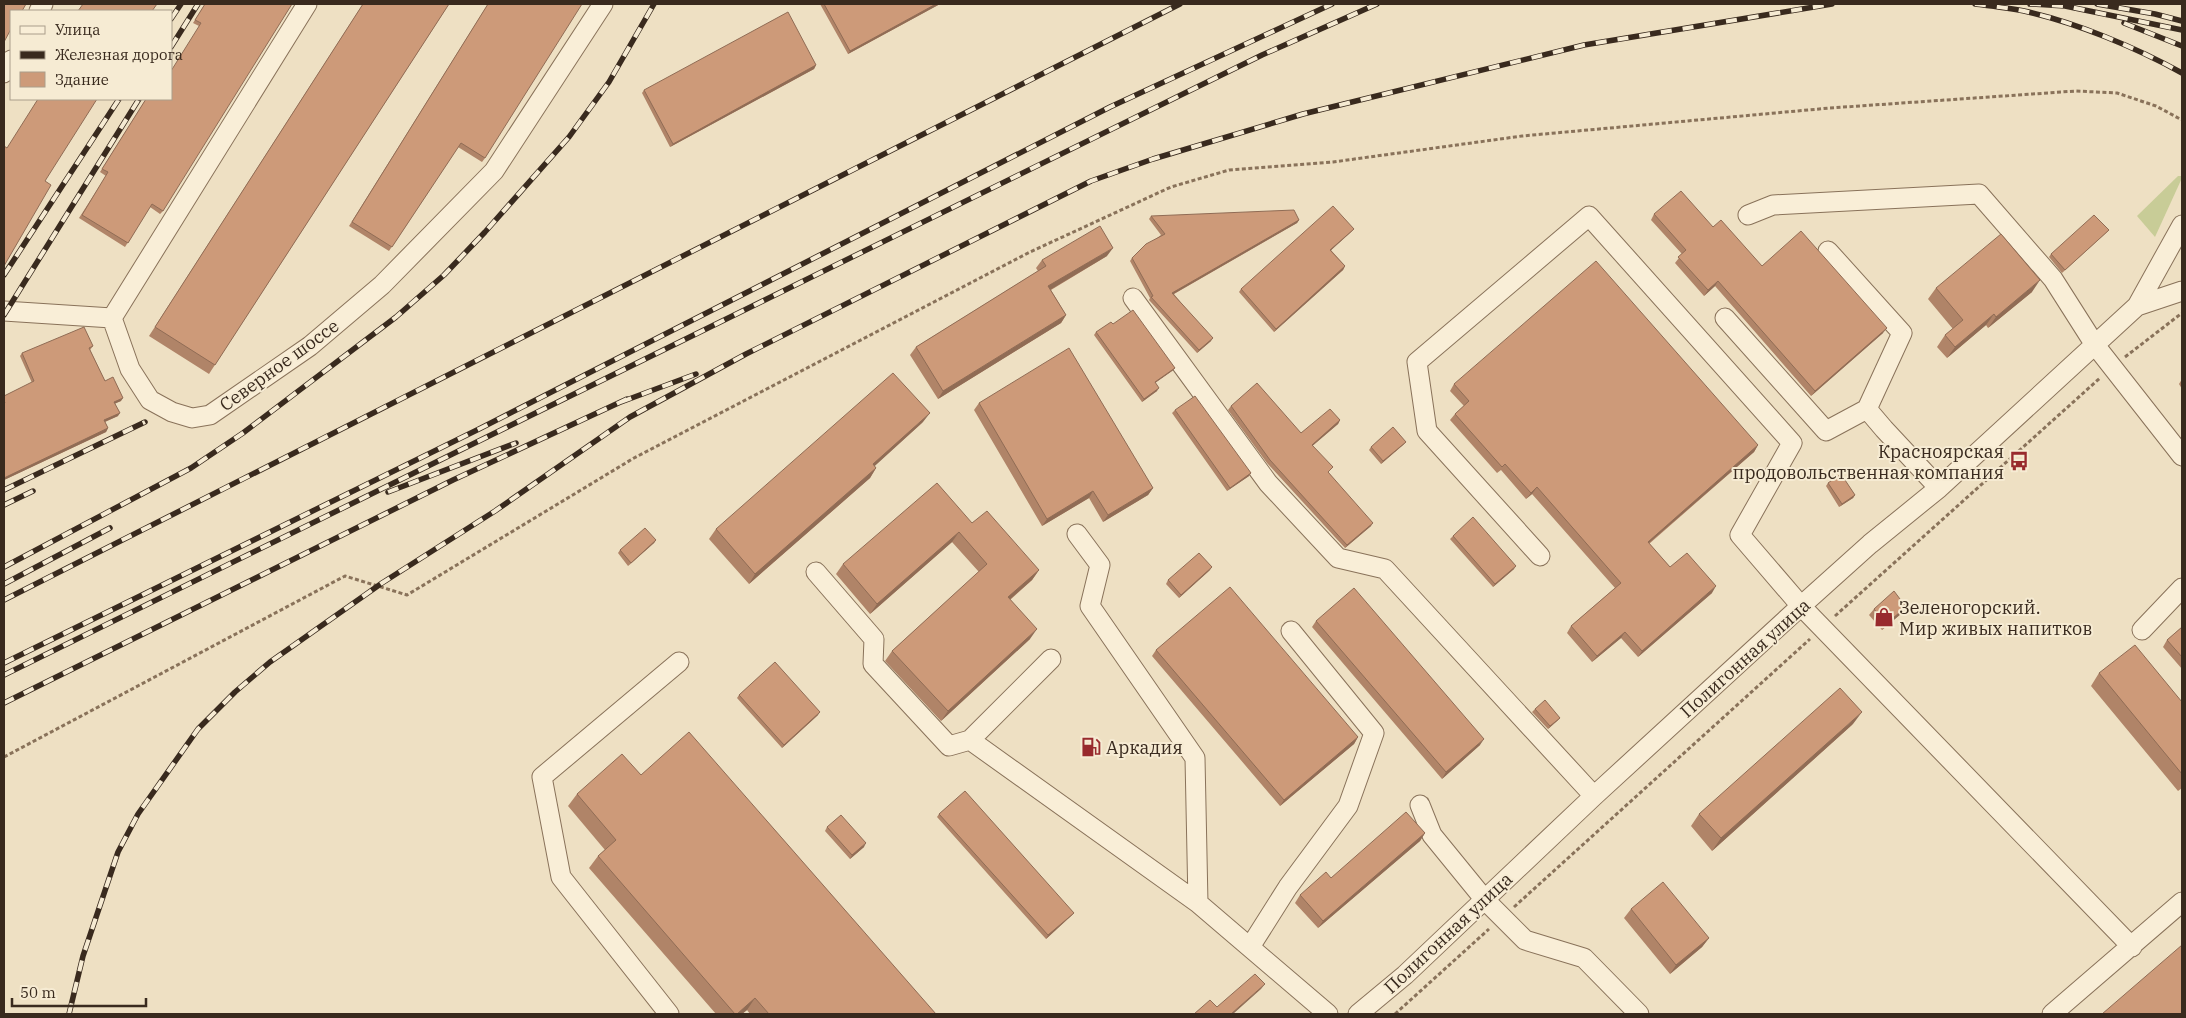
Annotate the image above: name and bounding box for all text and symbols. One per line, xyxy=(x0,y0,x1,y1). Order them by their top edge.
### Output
legend xyxy=(10,10,172,100)
text: Улица xyxy=(55,20,100,39)
text: Железная дорога xyxy=(55,45,183,64)
text: Здание xyxy=(55,70,109,89)
street label: Северное шоссе xyxy=(215,314,343,416)
place label: Красноярская продовольственная компания xyxy=(1732,440,2004,484)
bus stop icon: Красноярская продовольственная компания xyxy=(2008,450,2030,472)
street label: Полигонная улица xyxy=(1675,593,1815,723)
place label: Зеленогорский. Мир живых напитков xyxy=(1899,596,2092,640)
shop icon: Зеленогорский. Мир живых напитков xyxy=(1873,606,1895,628)
fuel station icon: Аркадия xyxy=(1080,736,1102,758)
place label: Аркадия xyxy=(1106,736,1183,759)
street label: Полигонная улица xyxy=(1379,867,1517,999)
scale bar xyxy=(12,976,146,1008)
text: 50 m xyxy=(20,983,56,1002)

